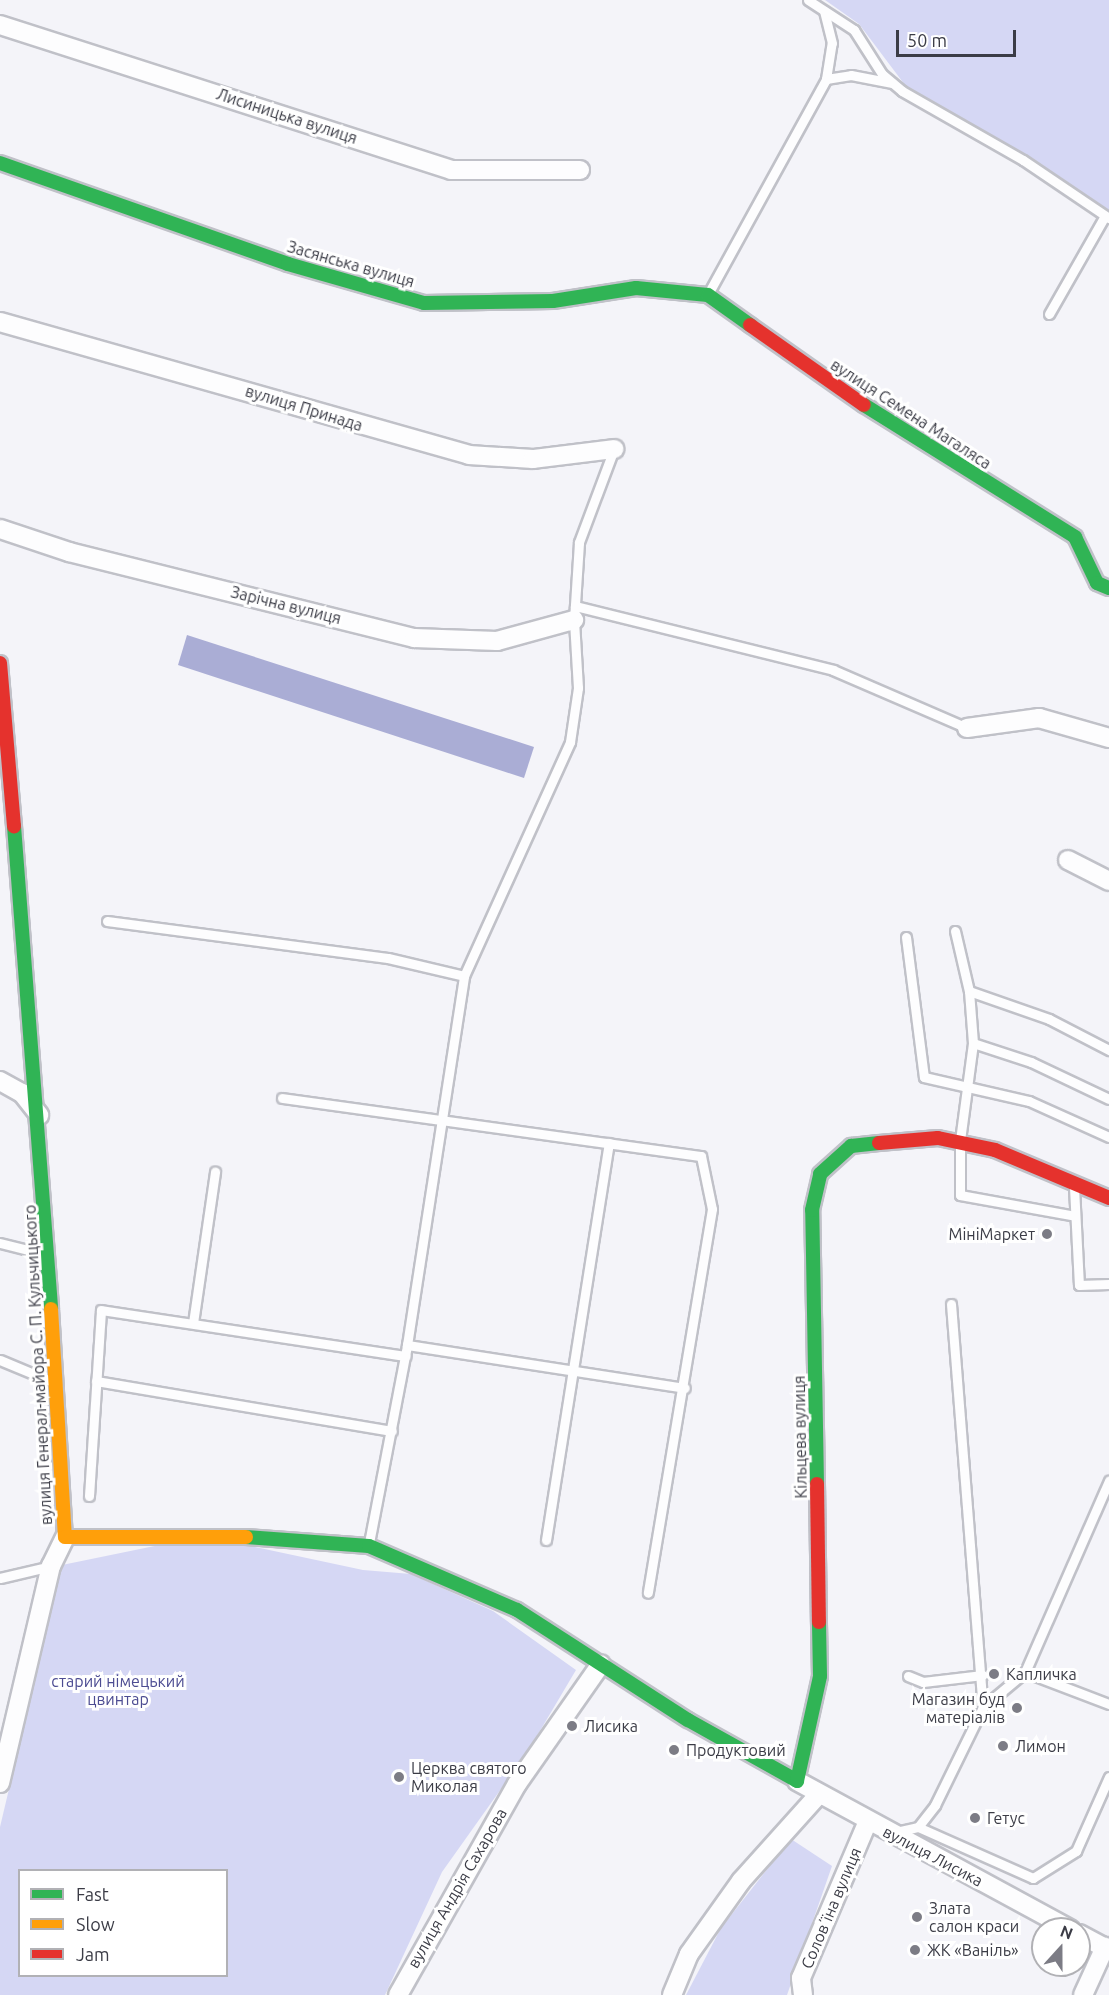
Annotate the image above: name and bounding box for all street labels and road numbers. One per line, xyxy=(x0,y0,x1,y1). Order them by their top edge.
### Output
street label: Лисиницька вулиця xyxy=(214,84,360,148)
street label: Засянська вулиця xyxy=(285,237,417,291)
street label: вулиця Семена Магаляса xyxy=(827,355,995,473)
street label: вулиця Принада xyxy=(243,381,365,435)
street label: Зарічна вулиця xyxy=(229,582,343,628)
street label: вулиця Генерал-майора С. П. Кульчицького xyxy=(20,1204,56,1526)
street label: Кільцева вулиця xyxy=(789,1375,811,1499)
street label: вулиця Андрія Сахарова xyxy=(403,1805,511,1971)
street label: вулиця Лисика xyxy=(880,1822,986,1890)
street label: Соловʼїна вулиця xyxy=(797,1844,865,1972)

